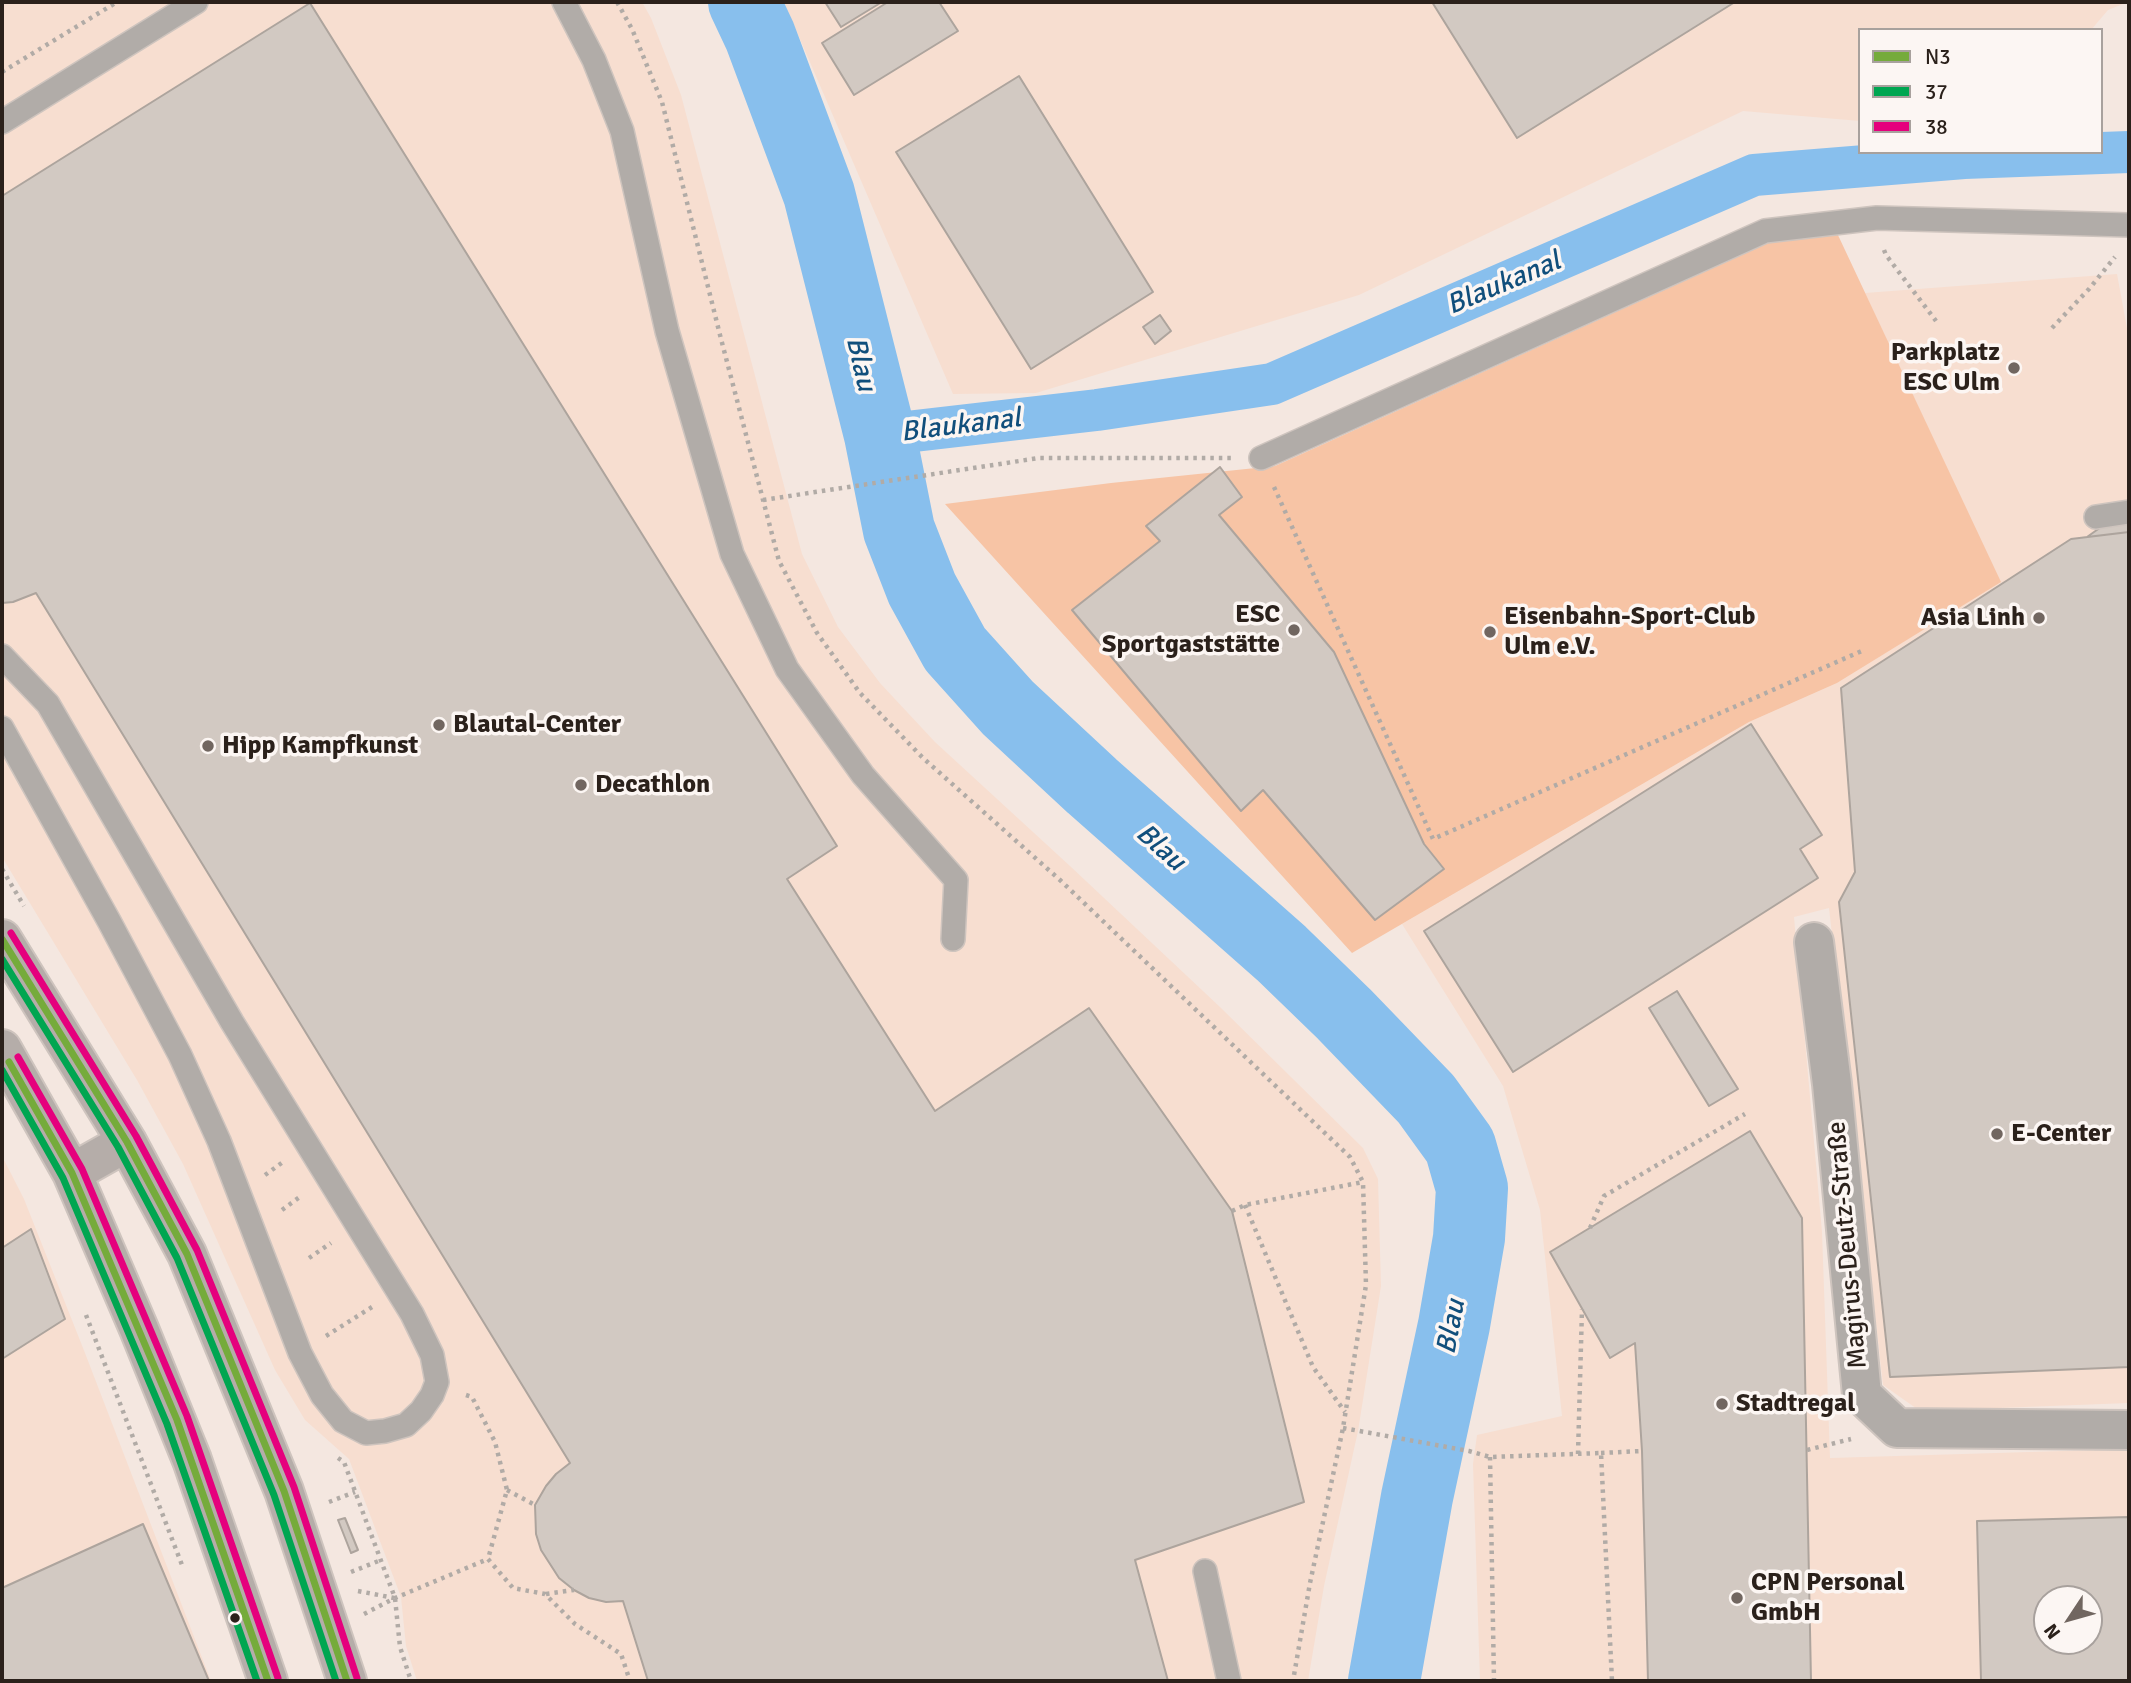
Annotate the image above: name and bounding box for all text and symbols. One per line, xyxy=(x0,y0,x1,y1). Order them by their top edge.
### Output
legend xyxy=(1858,28,2103,154)
text: N3 xyxy=(1925,44,1951,70)
text: 37 xyxy=(1925,79,1948,105)
text: 38 xyxy=(1925,114,1948,140)
water label: Blaukanal xyxy=(1442,245,1566,323)
water label: Blau xyxy=(837,334,883,394)
place label: Parkplatz ESC Ulm xyxy=(1891,337,2000,398)
marker: Parkplatz ESC Ulm xyxy=(2006,360,2022,376)
water label: Blaukanal xyxy=(899,402,1023,450)
place label: ESC Sportgaststätte xyxy=(1102,599,1280,660)
place label: Eisenbahn-Sport-Club Ulm e.V. xyxy=(1504,601,1755,662)
place label: Asia Linh xyxy=(1921,602,2025,634)
marker: Asia Linh xyxy=(2031,610,2047,626)
marker: ESC Sportgaststätte xyxy=(1286,622,1302,638)
marker: Eisenbahn-Sport-Club Ulm e.V. xyxy=(1482,624,1498,640)
place label: Blautal-Center xyxy=(453,709,621,741)
marker: Blautal-Center xyxy=(431,717,447,733)
place label: Hipp Kampfkunst xyxy=(222,730,418,762)
marker: Hipp Kampfkunst xyxy=(200,738,216,754)
place label: Decathlon xyxy=(595,769,710,801)
marker: Decathlon xyxy=(573,777,589,793)
water label: Blau xyxy=(1128,817,1192,879)
place label: E-Center xyxy=(2011,1118,2111,1150)
street label: Magirus-Deutz-Straße xyxy=(1822,1120,1874,1370)
marker: E-Center xyxy=(1989,1126,2005,1142)
water label: Blau xyxy=(1430,1297,1474,1357)
place label: Stadtregal xyxy=(1736,1388,1855,1420)
marker: Stadtregal xyxy=(1714,1396,1730,1412)
place label: CPN Personal GmbH xyxy=(1751,1567,1905,1628)
north arrow xyxy=(2033,1585,2103,1655)
marker: CPN Personal GmbH xyxy=(1729,1590,1745,1606)
unlabelled marker xyxy=(228,1611,242,1625)
text: N xyxy=(2039,1619,2066,1644)

